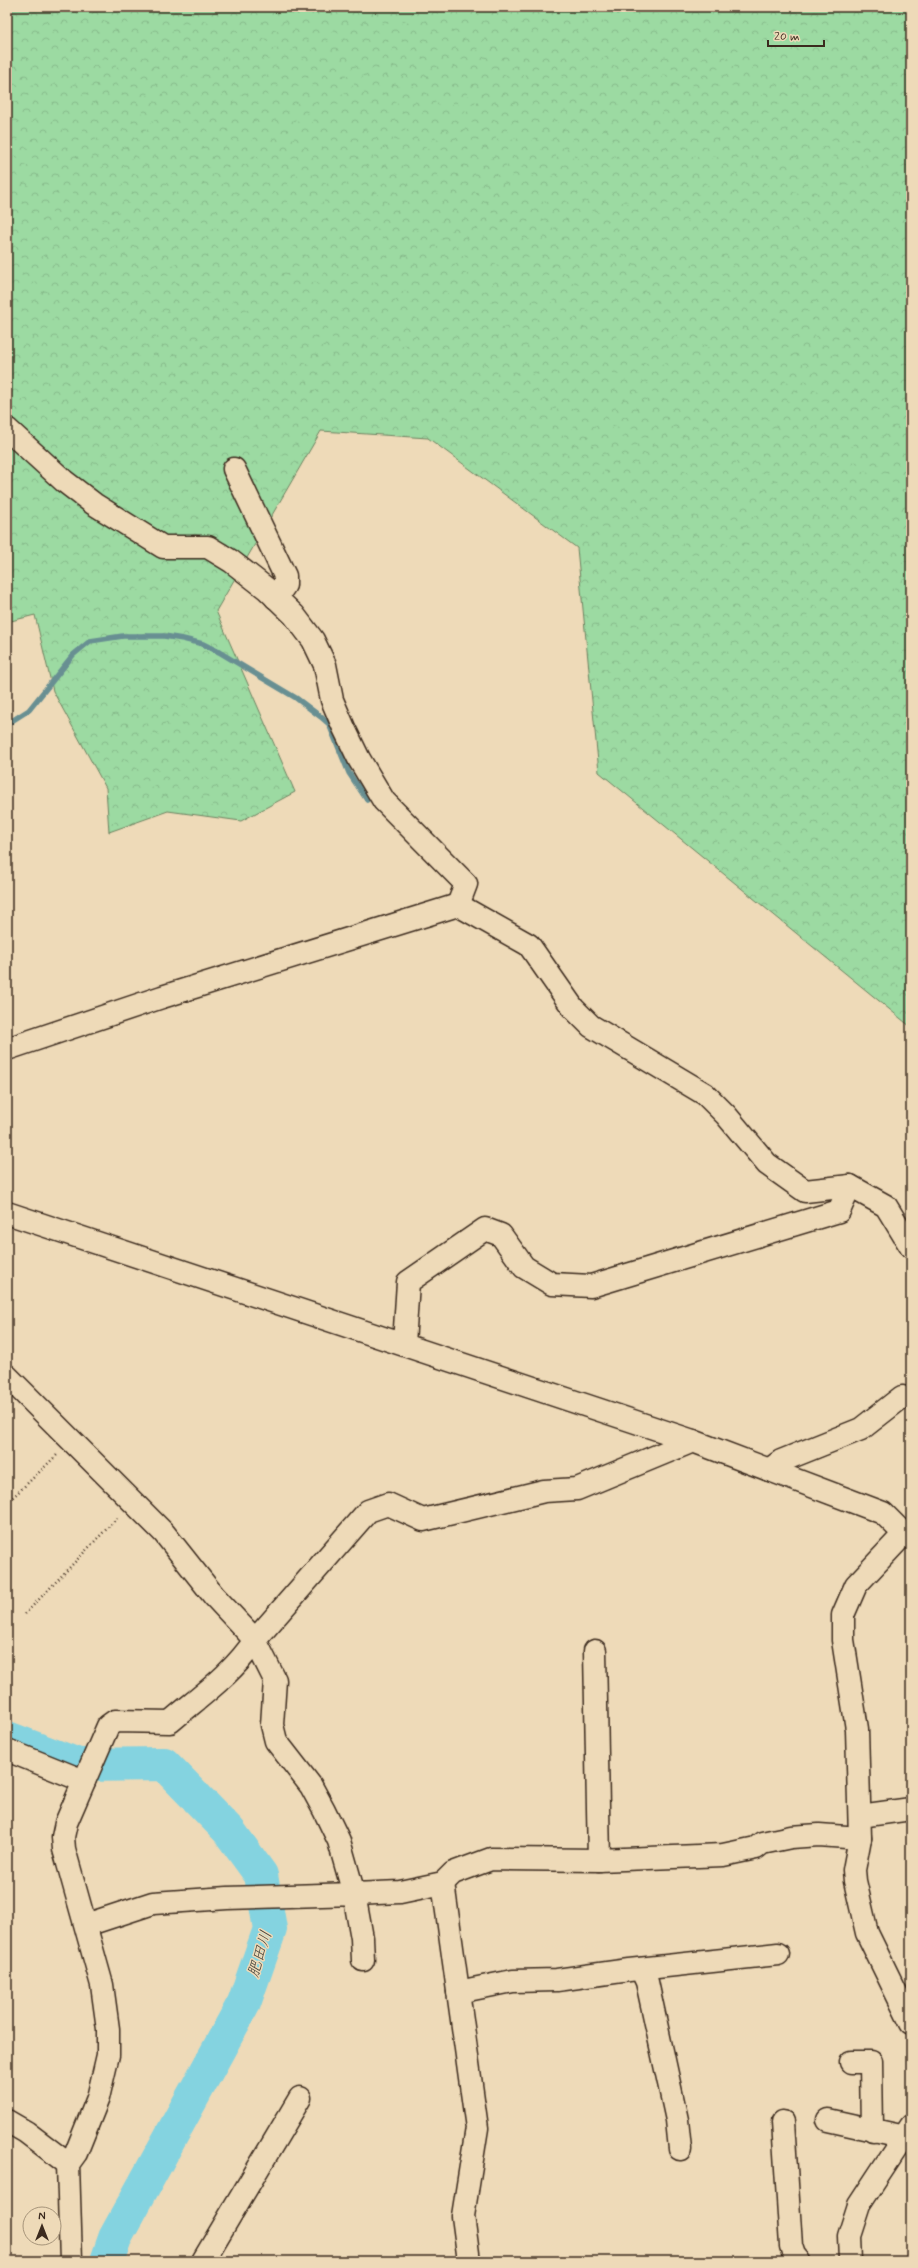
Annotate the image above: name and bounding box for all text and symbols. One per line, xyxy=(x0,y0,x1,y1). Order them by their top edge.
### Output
scale bar xyxy=(768,22,824,48)
text: 20 m xyxy=(774,29,800,45)
water label: 肥田川 xyxy=(243,1928,277,1980)
north arrow xyxy=(22,2206,62,2246)
text: N xyxy=(38,2210,46,2224)

